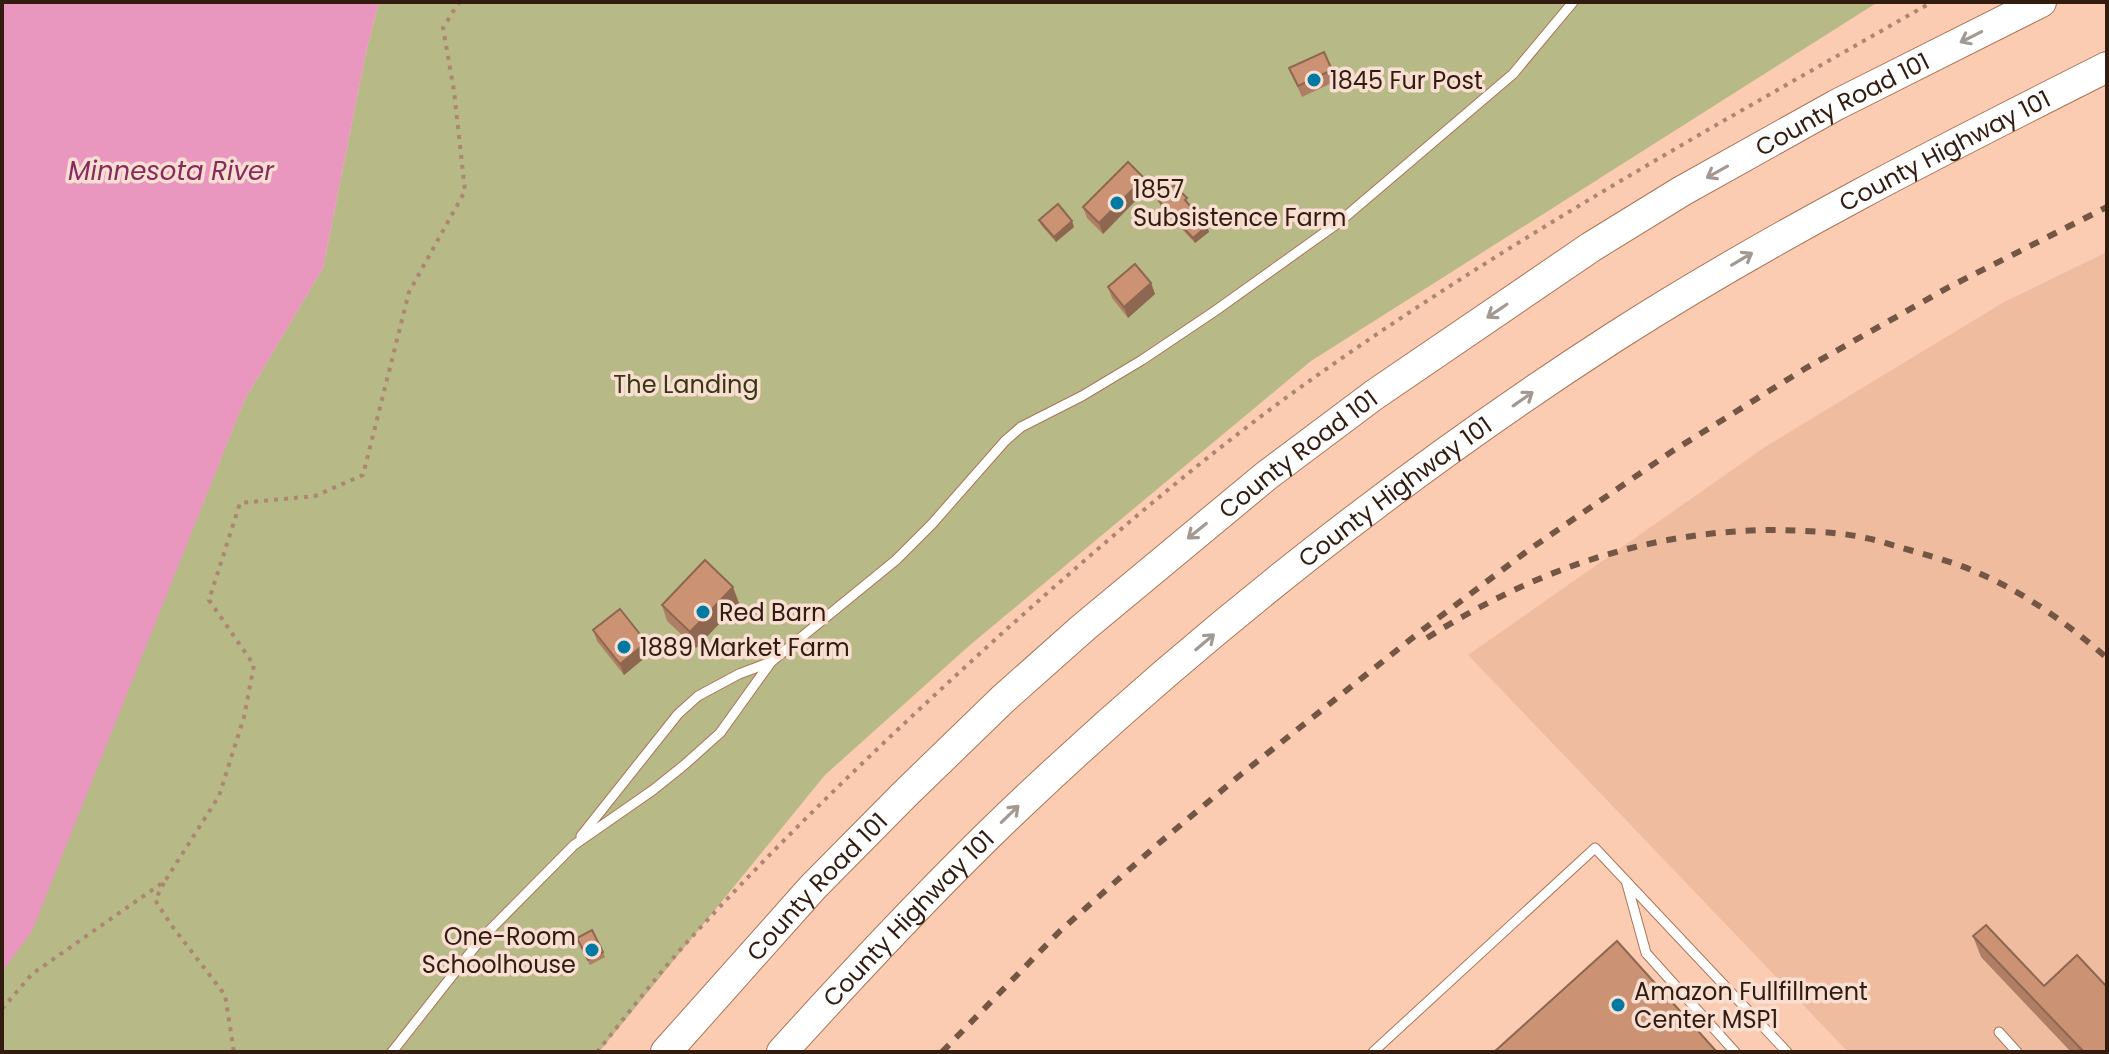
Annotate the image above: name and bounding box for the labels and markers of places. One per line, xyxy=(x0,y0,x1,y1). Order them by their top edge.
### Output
place label: 1845 Fur Post xyxy=(1330,64,1483,97)
marker: 1845 Fur Post xyxy=(1305,71,1323,89)
place label: 1857 Subsistence Farm xyxy=(1133,173,1346,234)
marker: 1857 Subsistence Farm xyxy=(1108,194,1126,212)
place label: Red Barn xyxy=(719,596,826,629)
marker: Red Barn xyxy=(694,603,712,621)
place label: 1889 Market Farm xyxy=(640,631,850,664)
marker: 1889 Market Farm xyxy=(615,638,633,656)
place label: One-Room Schoolhouse xyxy=(422,920,576,981)
marker: One-Room Schoolhouse xyxy=(583,941,601,959)
place label: Amazon Fullfillment Center MSP1 xyxy=(1634,975,1868,1036)
marker: Amazon Fullfillment Center MSP1 xyxy=(1609,996,1627,1014)

